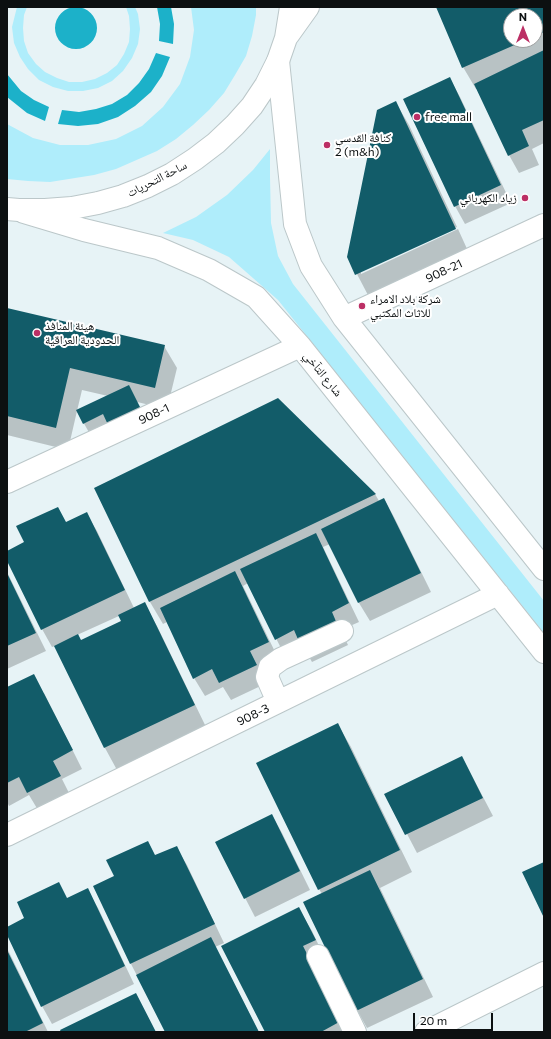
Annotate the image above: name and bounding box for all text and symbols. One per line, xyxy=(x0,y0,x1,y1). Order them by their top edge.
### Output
north arrow xyxy=(503,8,543,48)
text: N xyxy=(519,10,527,23)
place label: free mall xyxy=(425,110,472,124)
marker: free mall xyxy=(412,112,422,122)
place label: كنافة القدسي 2 (m&h) xyxy=(335,131,391,159)
marker: كنافة القدسي 2 (m&h) xyxy=(322,140,332,150)
street label: ساحة التحريات xyxy=(125,158,189,200)
place label: زياد الكهربائي xyxy=(460,191,517,205)
marker: زياد الكهربائي xyxy=(520,193,530,203)
street label: 908-21 xyxy=(423,256,465,286)
place label: شركة بلاد الامراء للاثاث المكتبي xyxy=(370,292,441,320)
marker: شركة بلاد الامراء للاثاث المكتبي xyxy=(357,301,367,311)
place label: هيئة المنافذ الحدودية العراقية xyxy=(45,319,119,347)
marker: هيئة المنافذ الحدودية العراقية xyxy=(32,328,42,338)
street label: شارع التآخي xyxy=(300,349,346,399)
street label: 908-1 xyxy=(136,401,172,427)
street label: 908-3 xyxy=(234,701,272,729)
scale bar xyxy=(415,1005,495,1031)
text: 20 m xyxy=(420,1013,447,1027)

